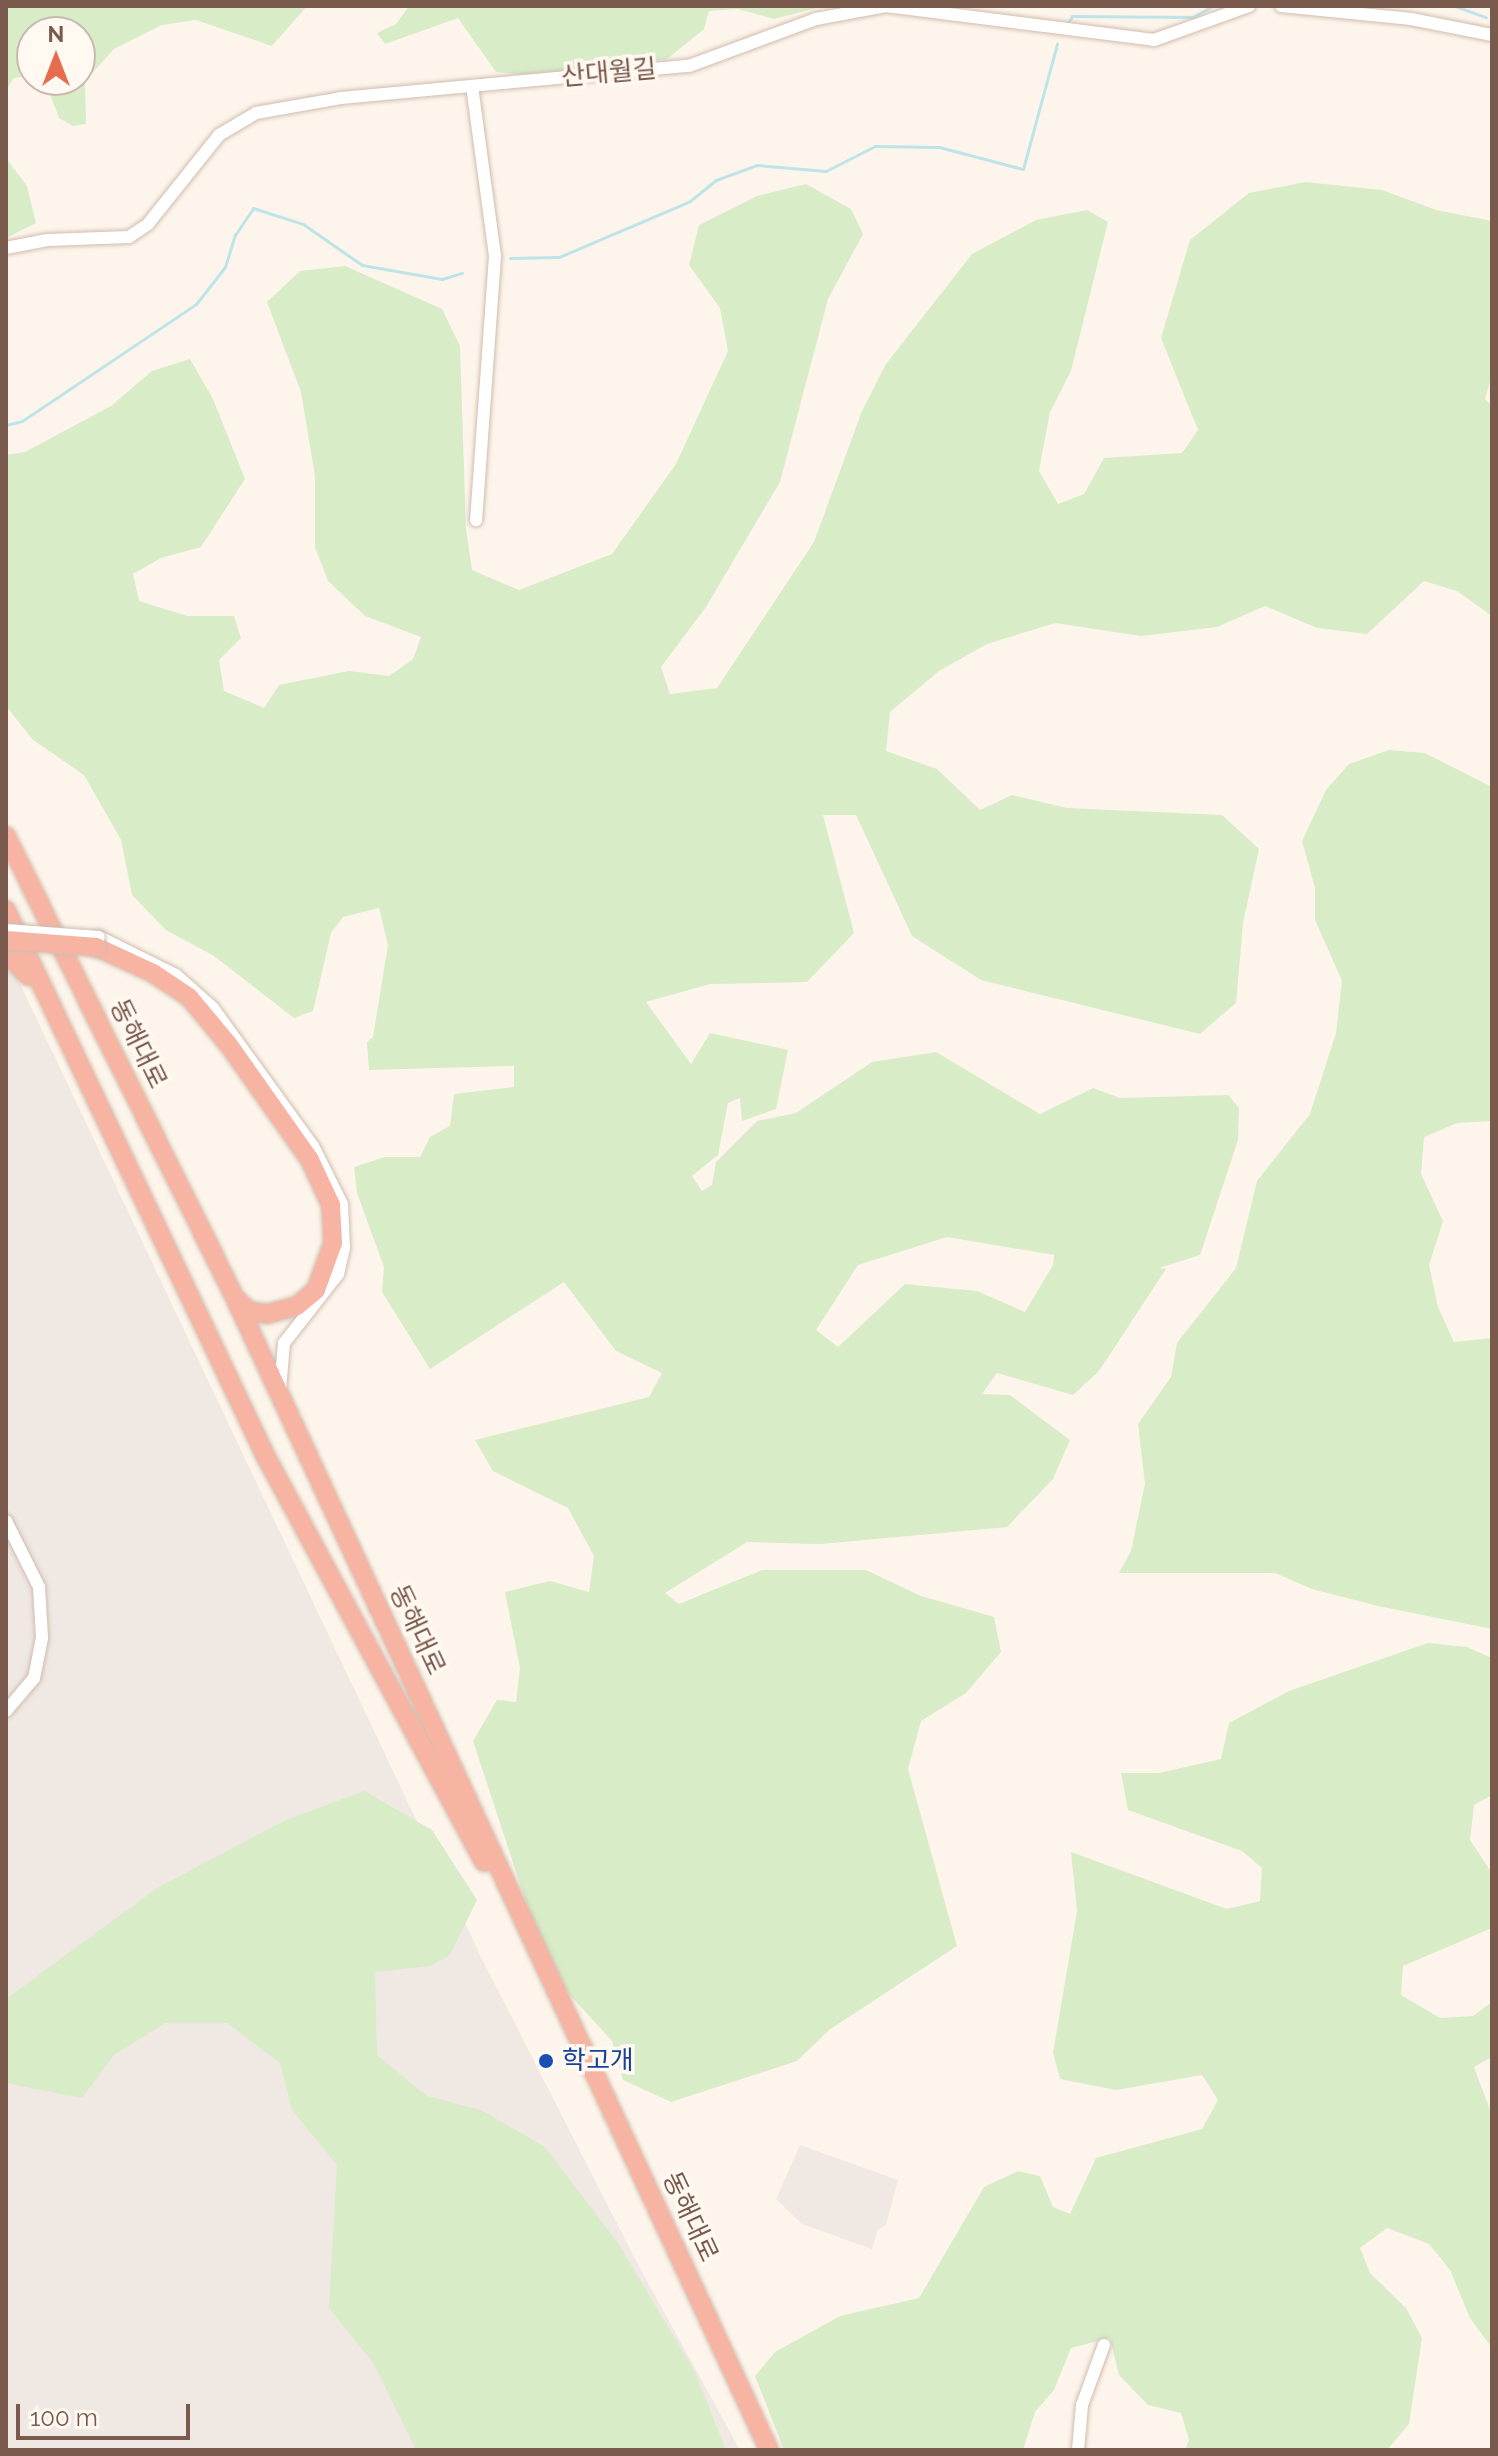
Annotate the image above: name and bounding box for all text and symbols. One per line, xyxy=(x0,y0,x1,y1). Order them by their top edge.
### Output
north arrow xyxy=(16,16,96,96)
text: N xyxy=(48,21,64,47)
street label: 산대월길 xyxy=(560,53,658,93)
street label: 동해대로 xyxy=(103,994,173,1094)
street label: 동해대로 xyxy=(383,1580,451,1680)
place label: 학고개 xyxy=(562,2045,634,2077)
marker: 학고개 xyxy=(537,2052,555,2070)
street label: 동해대로 xyxy=(656,2167,724,2267)
scale bar xyxy=(20,2388,194,2438)
text: 100 m xyxy=(30,2403,98,2432)

